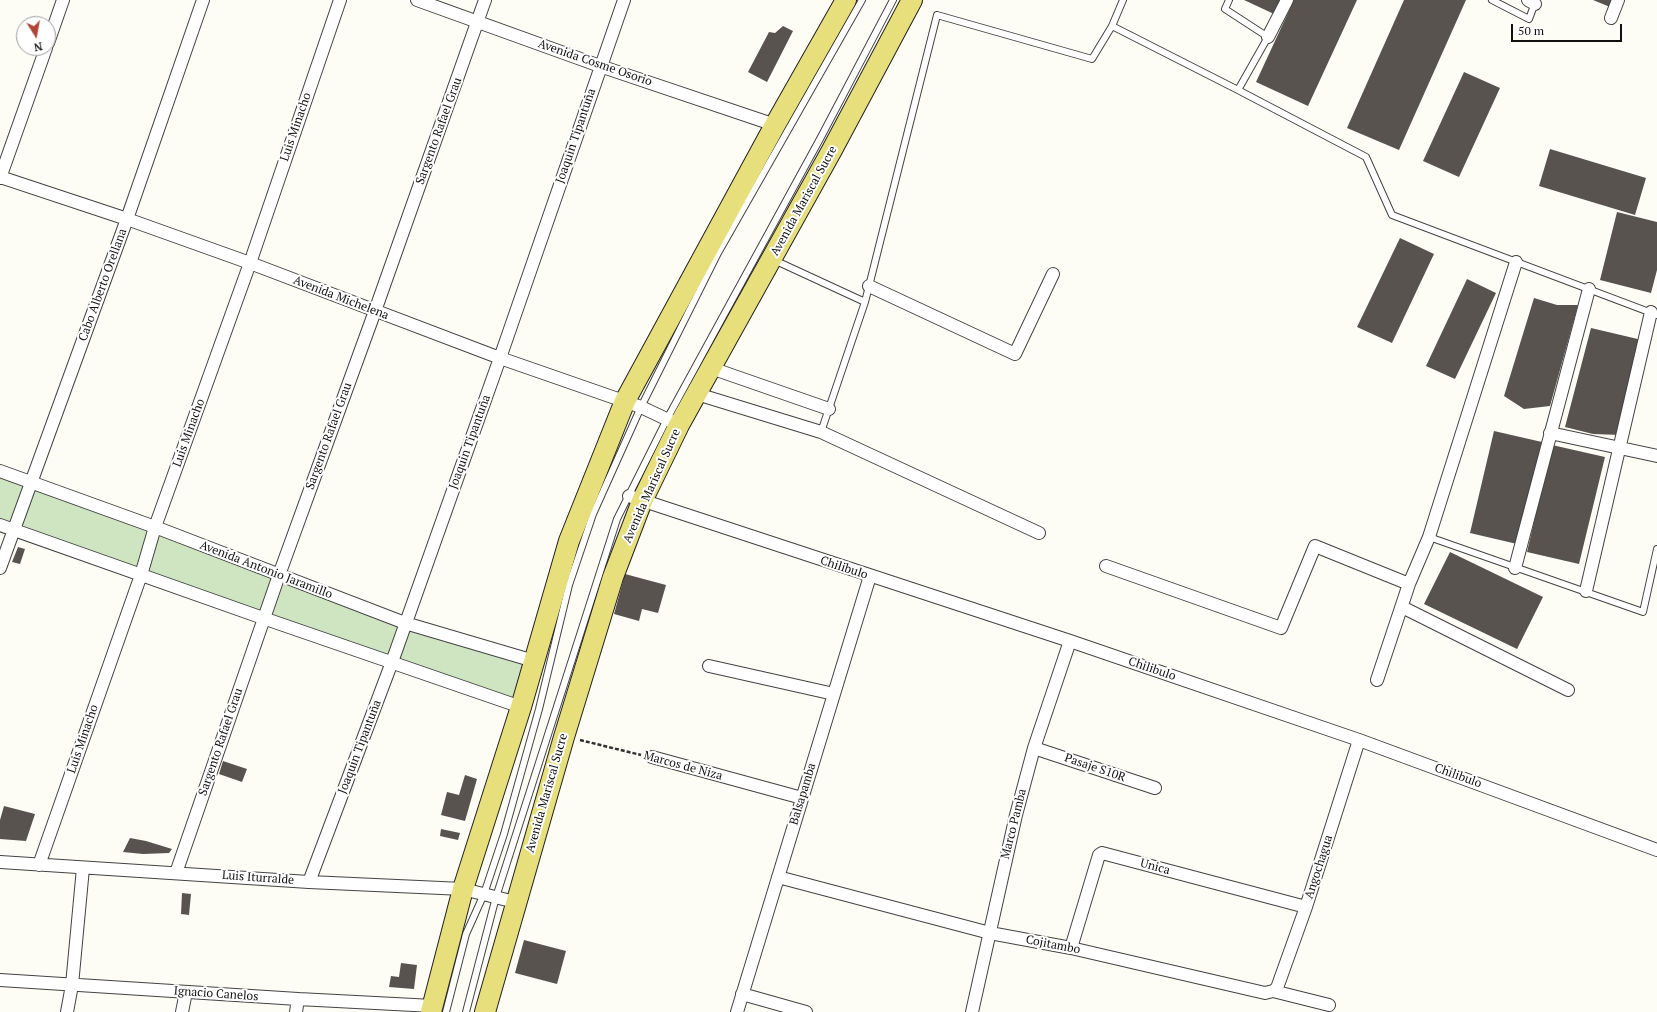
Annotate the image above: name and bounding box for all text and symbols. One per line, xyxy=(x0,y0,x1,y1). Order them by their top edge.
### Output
north arrow xyxy=(16,16,56,56)
scale bar xyxy=(1513,16,1624,42)
text: 50 m xyxy=(1518,23,1544,38)
street label: Avenida Cosme Osorio xyxy=(536,37,654,89)
text: N xyxy=(33,39,44,54)
street label: Sargento Rafael Grau xyxy=(413,76,465,186)
street label: Joaquin Tipantuña xyxy=(553,87,599,185)
street label: Luis Minacho xyxy=(278,91,314,163)
street label: Avenida Mariscal Sucre xyxy=(768,144,840,258)
street label: Cabo Alberto Orellana xyxy=(76,227,130,343)
street label: Avenida Michelena xyxy=(291,273,391,323)
street label: Sargento Rafael Grau xyxy=(303,381,355,491)
street label: Joaquin Tipantuña xyxy=(446,393,494,491)
street label: Luis Minacho xyxy=(170,397,208,469)
street label: Avenida Mariscal Sucre xyxy=(620,427,684,545)
street label: Avenida Antonio Jaramillo xyxy=(198,538,334,602)
street label: Chilibulo xyxy=(818,554,870,582)
street label: Chilibulo xyxy=(1126,654,1178,684)
street label: Sargento Rafael Grau xyxy=(196,686,246,798)
street label: Joaquin Tipantuña xyxy=(335,698,385,796)
street label: Luis Minacho xyxy=(65,703,101,775)
street label: Avenida Mariscal Sucre xyxy=(523,732,571,854)
street label: Marcos de Niza xyxy=(642,749,724,783)
street label: Pasaje S10R xyxy=(1063,751,1127,785)
street label: Balsapamba xyxy=(787,761,819,827)
street label: Chilibulo xyxy=(1432,761,1484,791)
street label: Marco Pamba xyxy=(998,787,1030,861)
street label: Angochagua xyxy=(1302,833,1336,901)
street label: Unica xyxy=(1138,856,1172,878)
street label: Luis Iturralde xyxy=(221,868,295,888)
street label: Cojitambo xyxy=(1025,933,1081,957)
street label: Ignacio Canelos xyxy=(173,984,259,1004)

